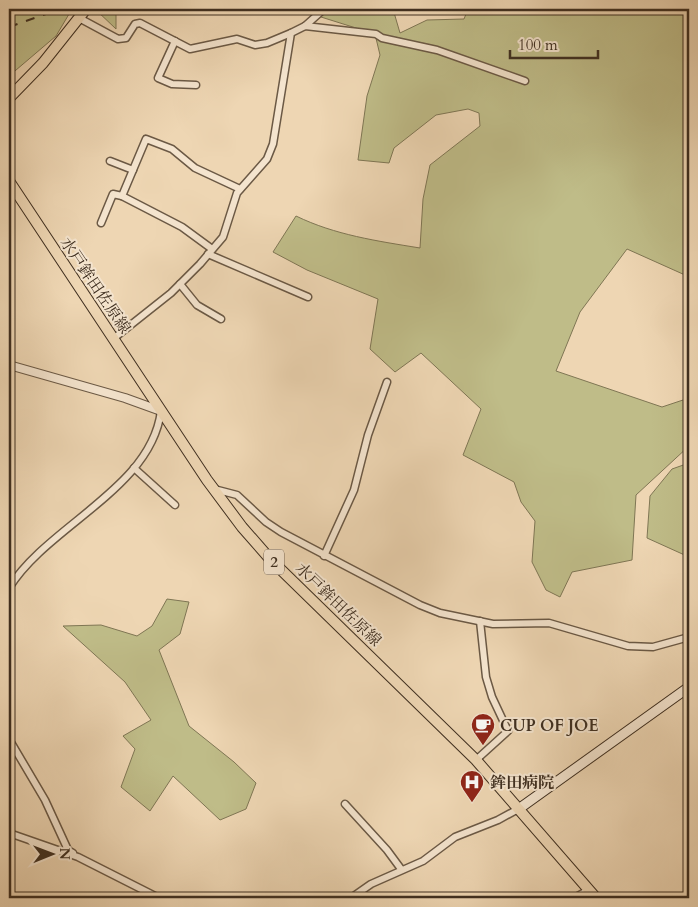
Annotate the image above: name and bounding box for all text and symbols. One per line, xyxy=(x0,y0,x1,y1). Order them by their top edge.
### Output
scale bar xyxy=(510,28,598,60)
text: 100 m xyxy=(518,35,558,55)
street label: 水戸鉾田佐原線 xyxy=(55,233,136,338)
road number: 2 xyxy=(264,550,284,574)
street label: 水戸鉾田佐原線 xyxy=(290,558,386,652)
cafe icon: CUP OF JOE xyxy=(470,712,496,746)
place label: CUP OF JOE xyxy=(500,715,599,737)
hospital icon: 鉾田病院 xyxy=(459,769,485,803)
place label: 鉾田病院 xyxy=(490,772,554,794)
north arrow xyxy=(28,830,78,880)
text: N xyxy=(55,848,74,860)

